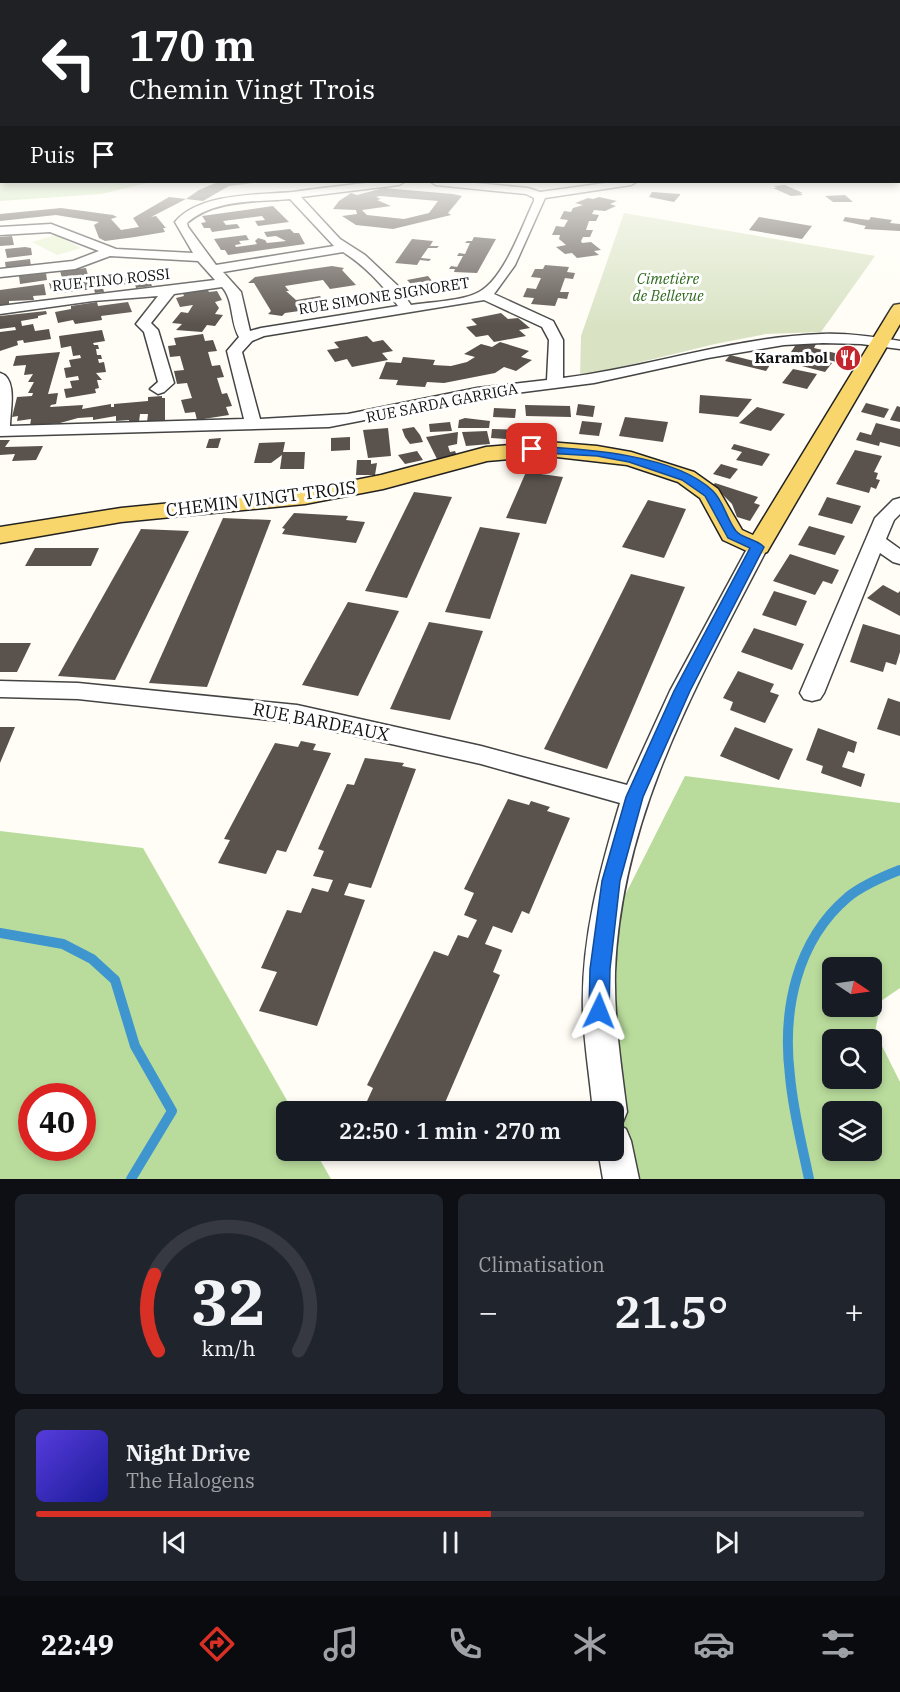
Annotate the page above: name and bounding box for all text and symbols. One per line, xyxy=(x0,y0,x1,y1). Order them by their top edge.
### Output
text: 170 m xyxy=(129,18,255,73)
icon: left xyxy=(30,24,108,102)
text: Chemin Vingt Trois xyxy=(129,71,375,106)
icon: arrive xyxy=(87,138,120,171)
text: Puis xyxy=(30,140,75,169)
street label: RUE TINO ROSSI xyxy=(51,264,171,295)
park label: Cimetière de Bellevue xyxy=(632,269,704,305)
street label: RUE SIMONE SIGNORET xyxy=(297,273,471,318)
restaurant icon: Karambol xyxy=(833,343,863,373)
place label: Karambol xyxy=(754,348,828,367)
street label: RUE SARDA GARRIGA xyxy=(364,378,520,427)
pin xyxy=(506,423,557,474)
icon: arrive xyxy=(515,432,548,465)
street label: CHEMIN VINGT TROIS xyxy=(164,475,357,522)
street label: RUE BARDEAUX xyxy=(251,697,391,746)
north arrow xyxy=(822,957,882,1017)
map controls xyxy=(822,957,882,1161)
position arrow xyxy=(567,979,631,1043)
button: search xyxy=(822,1029,882,1089)
speed limit sign: 40 xyxy=(18,1083,96,1161)
button: layers xyxy=(822,1101,882,1161)
text: 22:50 · 1 min · 270 m xyxy=(339,1116,561,1145)
text: Climatisation xyxy=(479,1251,605,1278)
text: 32 xyxy=(191,1261,266,1342)
text: 21.5° xyxy=(614,1282,729,1340)
text: − xyxy=(479,1290,498,1333)
text: + xyxy=(844,1290,864,1333)
text: km/h xyxy=(202,1334,256,1362)
text: Night Drive xyxy=(126,1438,251,1467)
text: The Halogens xyxy=(126,1467,255,1494)
icon: previous xyxy=(158,1526,191,1559)
icon: pause xyxy=(434,1526,467,1559)
icon: next xyxy=(710,1526,743,1559)
icon: directions xyxy=(196,1623,238,1665)
icon: music xyxy=(320,1623,362,1665)
icon: phone xyxy=(444,1623,486,1665)
icon: climate xyxy=(569,1623,611,1665)
icon: car xyxy=(693,1623,735,1665)
icon: filters xyxy=(817,1623,859,1665)
text: 22:49 xyxy=(41,1627,114,1662)

